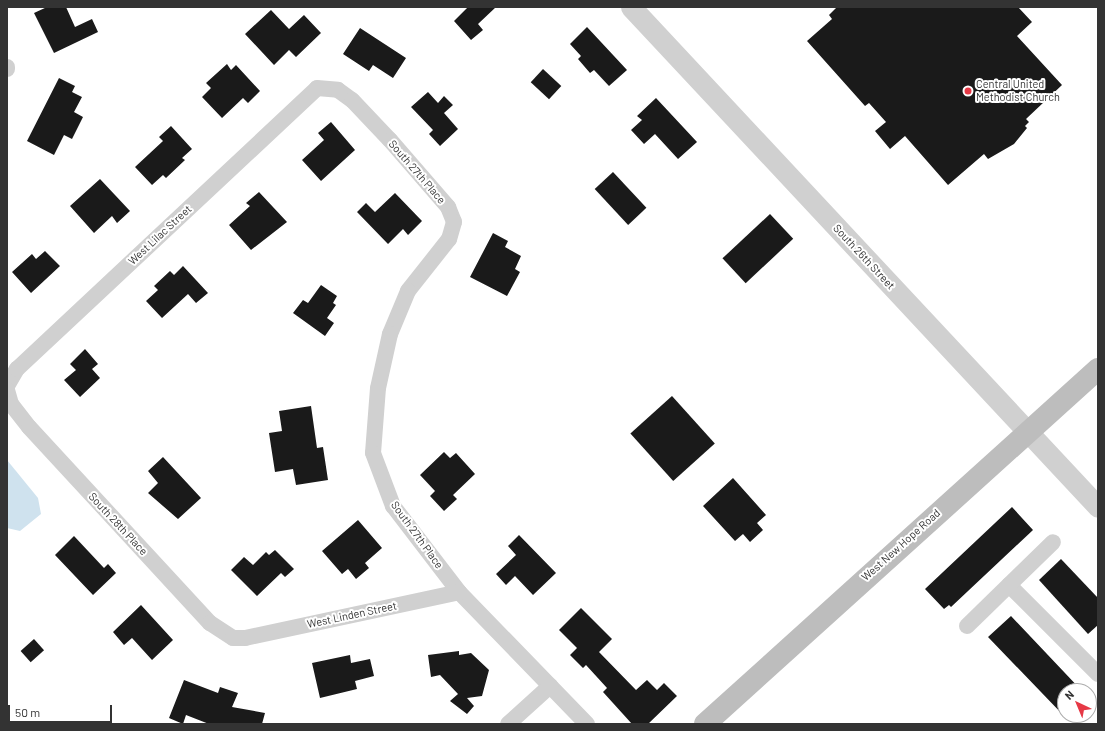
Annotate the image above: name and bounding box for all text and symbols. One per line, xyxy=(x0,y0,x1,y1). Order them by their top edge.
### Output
place label: Central United Methodist Church xyxy=(976,78,1060,104)
marker: Central United Methodist Church xyxy=(963,86,973,96)
street label: South 27th Place xyxy=(386,138,448,206)
street label: West Lilac Street xyxy=(126,202,194,268)
street label: South 26th Street xyxy=(830,222,898,292)
street label: South 28th Place xyxy=(86,490,150,558)
street label: South 27th Place xyxy=(388,499,446,571)
street label: West New Hope Road xyxy=(859,506,943,584)
street label: West Linden Street xyxy=(306,599,398,631)
north arrow xyxy=(1057,683,1097,723)
text: N xyxy=(1062,688,1076,702)
scale bar xyxy=(10,697,114,723)
text: 50 m xyxy=(15,705,40,719)

